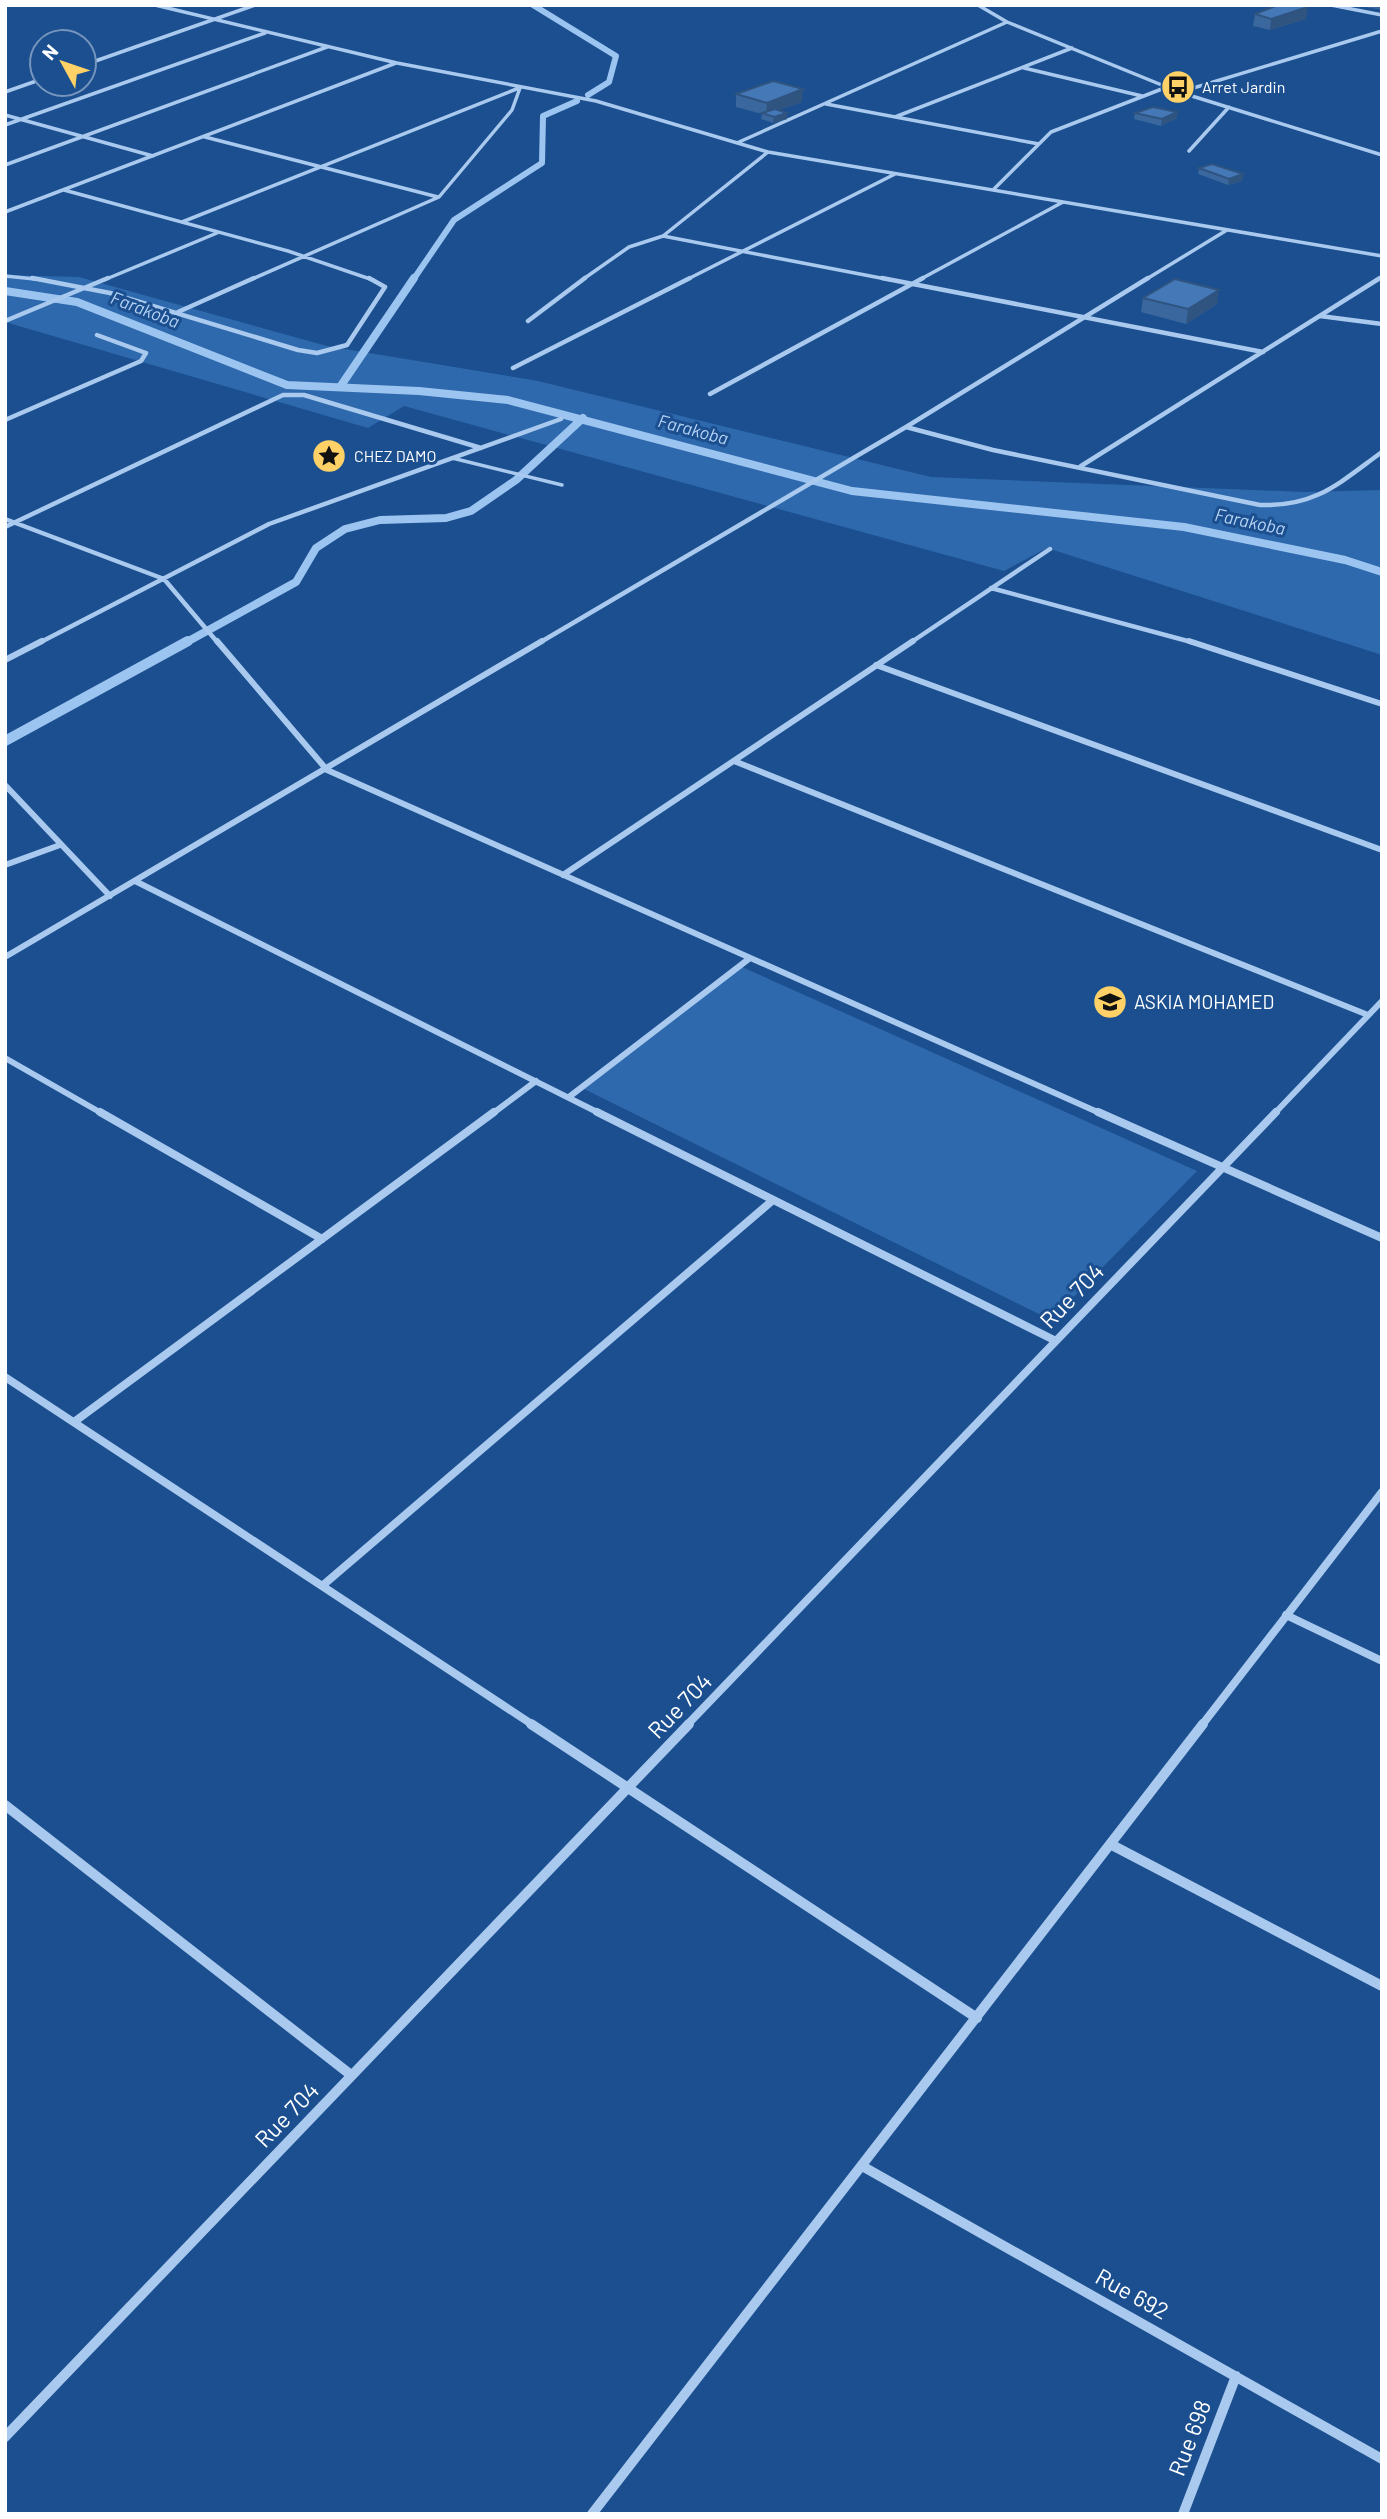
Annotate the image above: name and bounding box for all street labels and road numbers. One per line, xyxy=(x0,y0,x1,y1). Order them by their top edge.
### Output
street label: Rue 704 xyxy=(1033,1257,1109,1334)
street label: Rue 704 xyxy=(641,1667,717,1744)
street label: Rue 704 xyxy=(248,2076,324,2153)
street label: Rue 692 xyxy=(1091,2262,1174,2325)
street label: Rue 698 xyxy=(1162,2396,1216,2480)

